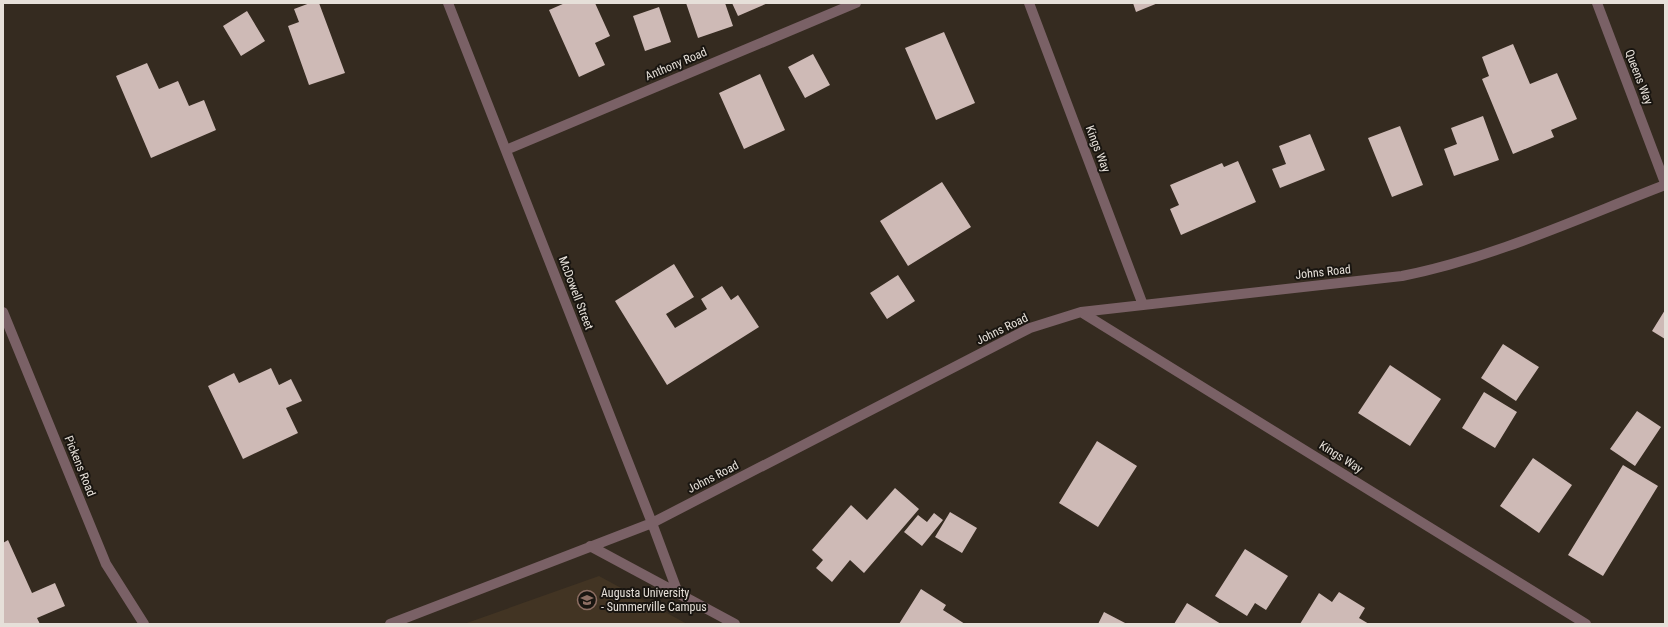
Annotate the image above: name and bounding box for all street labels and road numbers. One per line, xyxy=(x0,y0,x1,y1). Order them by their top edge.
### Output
street label: Anthony Road xyxy=(643,45,709,83)
street label: Queens Way xyxy=(1622,47,1656,107)
street label: Kings Way xyxy=(1083,124,1113,174)
street label: McDowell Street xyxy=(556,254,597,332)
street label: Johns Road xyxy=(1295,262,1351,282)
street label: Johns Road xyxy=(974,310,1030,348)
street label: Pickens Road xyxy=(62,434,98,498)
street label: Kings Way xyxy=(1317,438,1365,476)
street label: Johns Road xyxy=(685,458,741,496)

